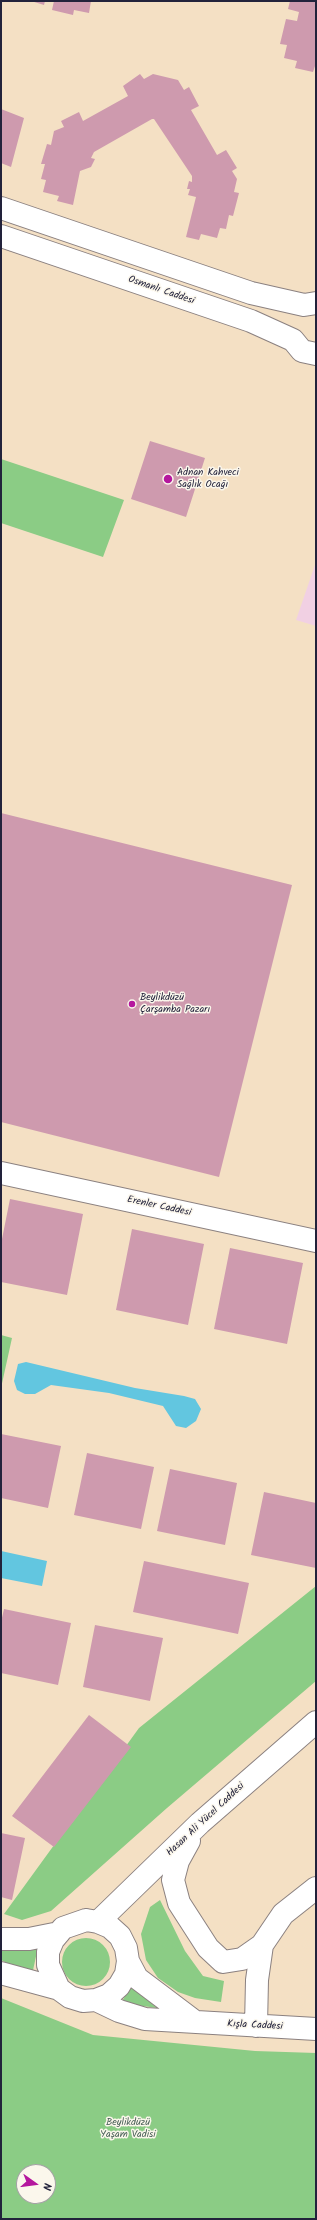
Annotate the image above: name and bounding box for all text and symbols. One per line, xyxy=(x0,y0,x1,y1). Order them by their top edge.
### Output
street label: Osmanlı Caddesi xyxy=(126,274,196,308)
place label: Adnan Kahveci Sağlık Ocağı xyxy=(177,467,239,490)
marker: Adnan Kahveci Sağlık Ocağı xyxy=(162,473,174,485)
place label: Beylikdüzü Çarşamba Pazarı xyxy=(140,992,210,1016)
marker: Beylikdüzü Çarşamba Pazarı xyxy=(127,999,137,1009)
street label: Erenler Caddesi xyxy=(126,1194,192,1220)
street label: Hasan Ali Yücel Caddesi xyxy=(164,1781,248,1859)
street label: Kışla Caddesi xyxy=(227,2019,283,2033)
park label: Beylikdüzü Yaşam Vadisi xyxy=(100,2117,156,2140)
north arrow xyxy=(16,2164,56,2204)
text: N xyxy=(37,2181,56,2192)

